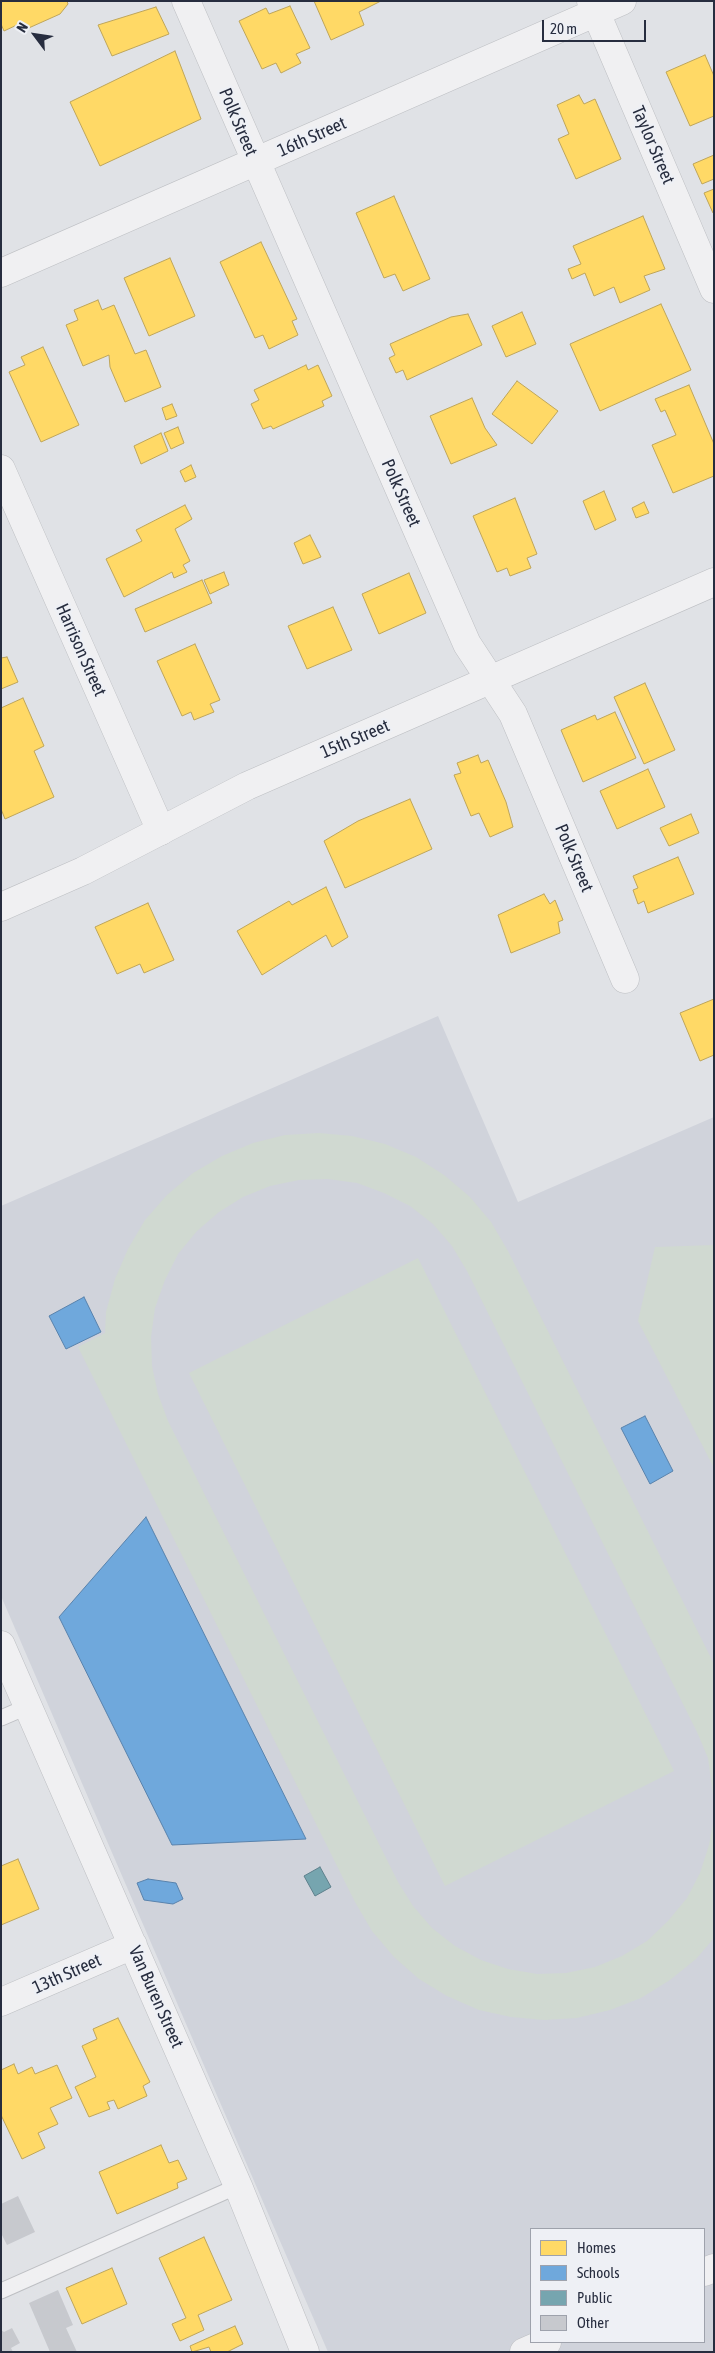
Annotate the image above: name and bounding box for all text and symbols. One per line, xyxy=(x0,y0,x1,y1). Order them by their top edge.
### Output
north arrow xyxy=(10,10,60,60)
scale bar xyxy=(545,10,649,42)
text: N xyxy=(13,20,31,35)
text: 20 m xyxy=(550,20,577,37)
street label: Polk Street xyxy=(214,85,262,159)
street label: Taylor Street xyxy=(627,103,679,187)
street label: 16th Street xyxy=(274,112,350,162)
street label: Polk Street xyxy=(377,456,425,530)
street label: Harrison Street xyxy=(51,600,111,700)
street label: 15th Street xyxy=(317,715,393,763)
street label: Polk Street xyxy=(550,821,598,895)
street label: Van Buren Street xyxy=(124,1943,188,2051)
street label: 13th Street xyxy=(29,1949,105,1999)
legend xyxy=(530,2228,705,2343)
text: Homes xyxy=(577,2239,616,2256)
text: Schools xyxy=(577,2264,620,2281)
text: Public xyxy=(577,2289,612,2306)
text: Other xyxy=(577,2314,609,2331)

